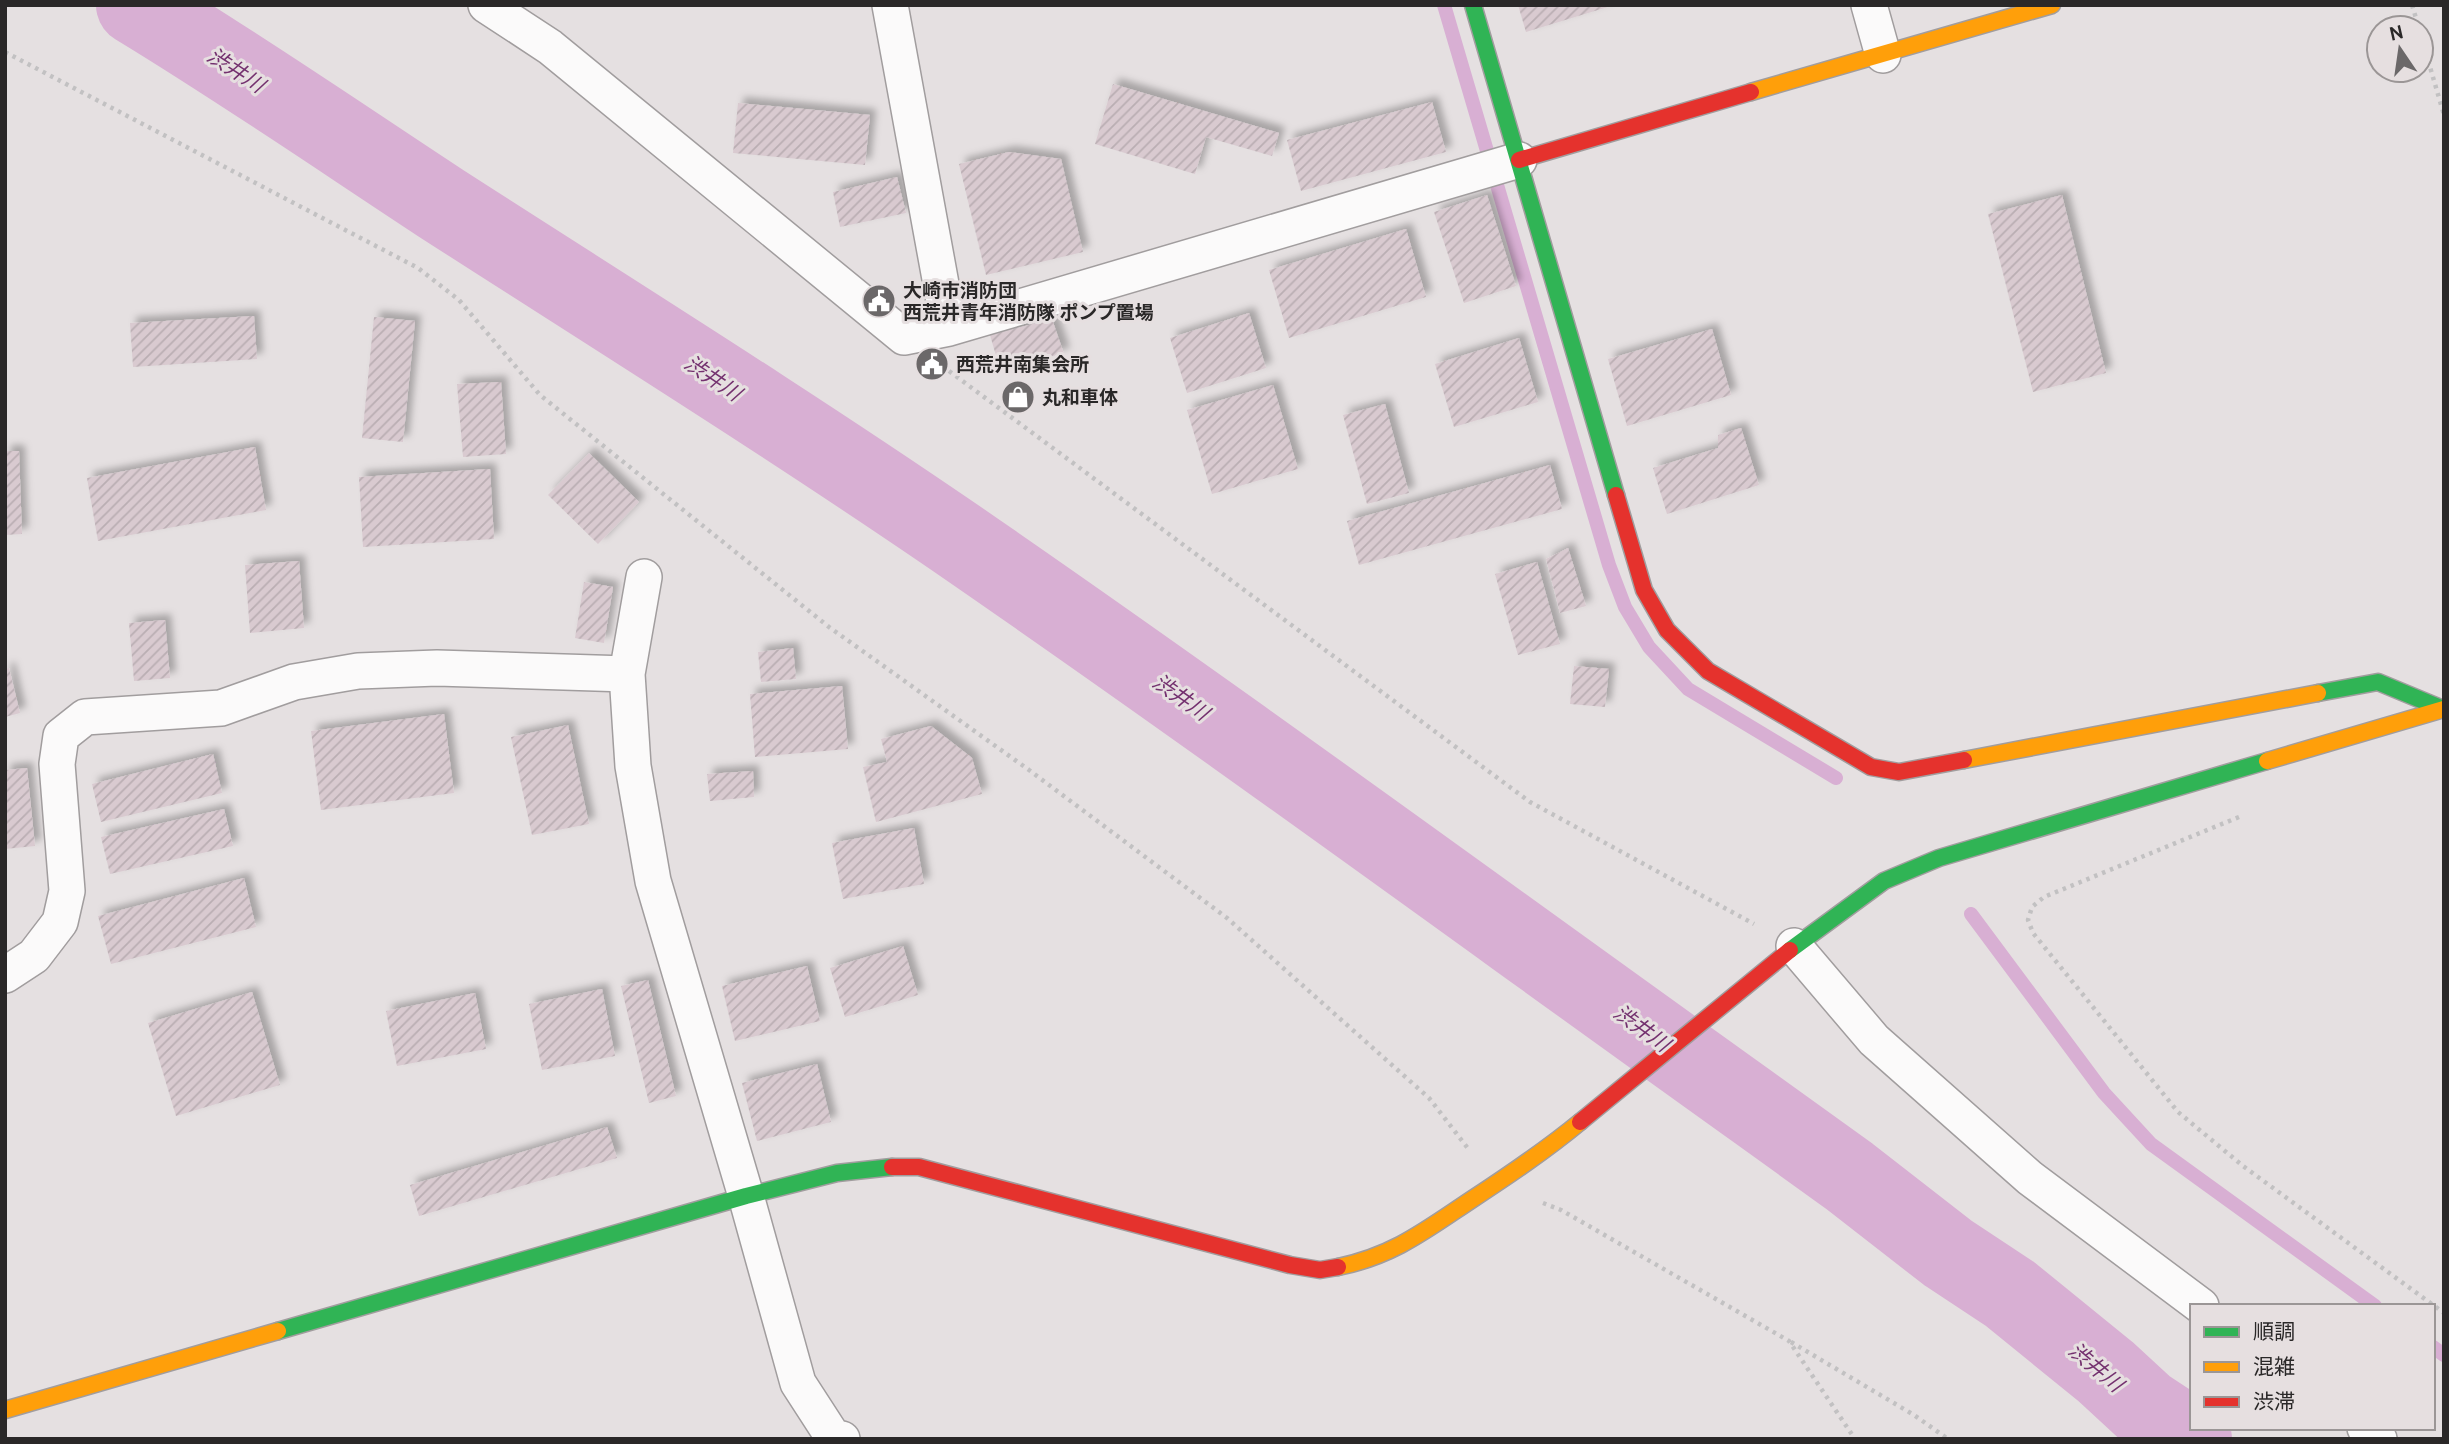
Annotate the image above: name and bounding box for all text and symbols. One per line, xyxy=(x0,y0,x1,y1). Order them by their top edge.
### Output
north arrow xyxy=(2365,14,2435,84)
text: N xyxy=(2387,20,2405,46)
water label: 渋井川 xyxy=(203,42,271,99)
place label: 大崎市消防団 西荒井青年消防隊 ポンプ置場 xyxy=(903,279,1154,324)
public building icon: 大崎市消防団 西荒井青年消防隊 ポンプ置場 xyxy=(860,282,898,320)
public building icon: 西荒井南集会所 xyxy=(913,345,951,383)
water label: 渋井川 xyxy=(680,350,748,407)
place label: 西荒井南集会所 xyxy=(956,353,1089,376)
shop icon: 丸和車体 xyxy=(999,378,1037,416)
place label: 丸和車体 xyxy=(1042,386,1118,409)
water label: 渋井川 xyxy=(1148,669,1216,726)
water label: 渋井川 xyxy=(1609,999,1676,1058)
legend xyxy=(2190,1304,2435,1430)
text: 順調 xyxy=(2253,1319,2295,1344)
water label: 渋井川 xyxy=(2064,1337,2130,1398)
text: 混雑 xyxy=(2253,1354,2295,1379)
text: 渋滞 xyxy=(2253,1389,2295,1414)

